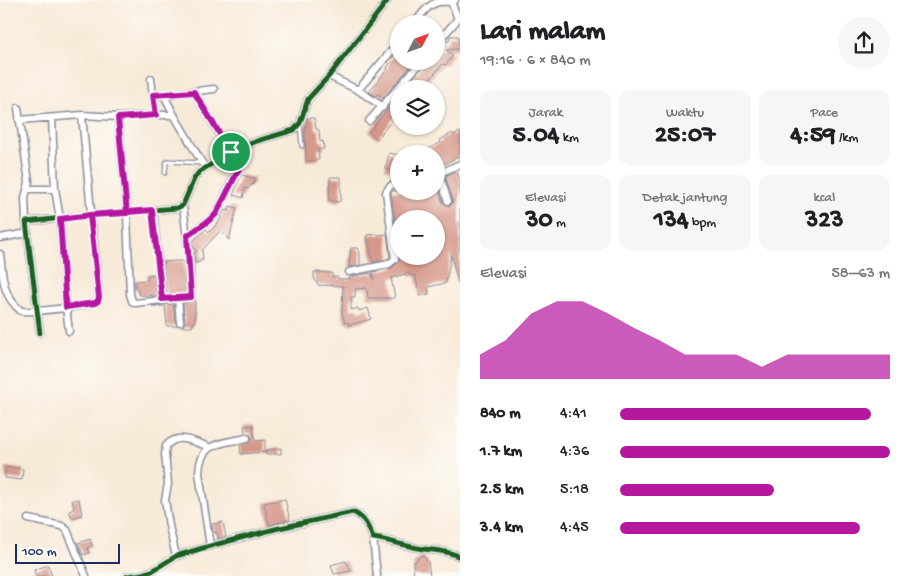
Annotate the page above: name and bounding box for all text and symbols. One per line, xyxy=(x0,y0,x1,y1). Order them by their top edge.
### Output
north arrow xyxy=(390,15,445,70)
map controls xyxy=(390,15,445,265)
text: Lari malam xyxy=(480,16,605,49)
button: share xyxy=(838,17,890,69)
text: 19:16 · 6 × 840 m xyxy=(480,52,591,71)
button: layers xyxy=(390,80,445,135)
text: Jarak xyxy=(529,105,563,122)
text: Waktu xyxy=(666,105,704,122)
text: Pace xyxy=(811,105,838,122)
text: 5.04 xyxy=(512,122,559,151)
text: 25:07 xyxy=(655,122,715,151)
text: 4:59 xyxy=(790,122,836,151)
text: km xyxy=(559,130,579,147)
text: /km xyxy=(836,130,858,147)
pin xyxy=(210,131,252,173)
icon: arrive xyxy=(217,138,245,166)
button: + xyxy=(390,145,445,200)
text: Elevasi xyxy=(525,190,566,207)
text: Detak jantung xyxy=(643,190,727,207)
text: kcal xyxy=(813,190,835,207)
text: 30 xyxy=(525,207,553,236)
text: 134 xyxy=(654,207,689,236)
text: 323 xyxy=(805,207,843,236)
button: − xyxy=(390,210,445,265)
text: m xyxy=(553,215,566,232)
text: bpm xyxy=(689,215,716,232)
text: Elevasi xyxy=(480,265,527,284)
text: 58–63 m xyxy=(831,265,890,284)
text: 840 m xyxy=(480,405,521,424)
text: 4:41 xyxy=(560,405,587,424)
text: 1.7 km xyxy=(480,443,522,462)
text: 4:36 xyxy=(560,443,589,462)
text: 2.5 km xyxy=(480,481,524,500)
text: 5:18 xyxy=(560,481,589,500)
text: 3.4 km xyxy=(480,519,523,538)
text: 4:45 xyxy=(560,519,589,538)
scale bar xyxy=(15,541,120,564)
text: 100 m xyxy=(22,544,57,561)

